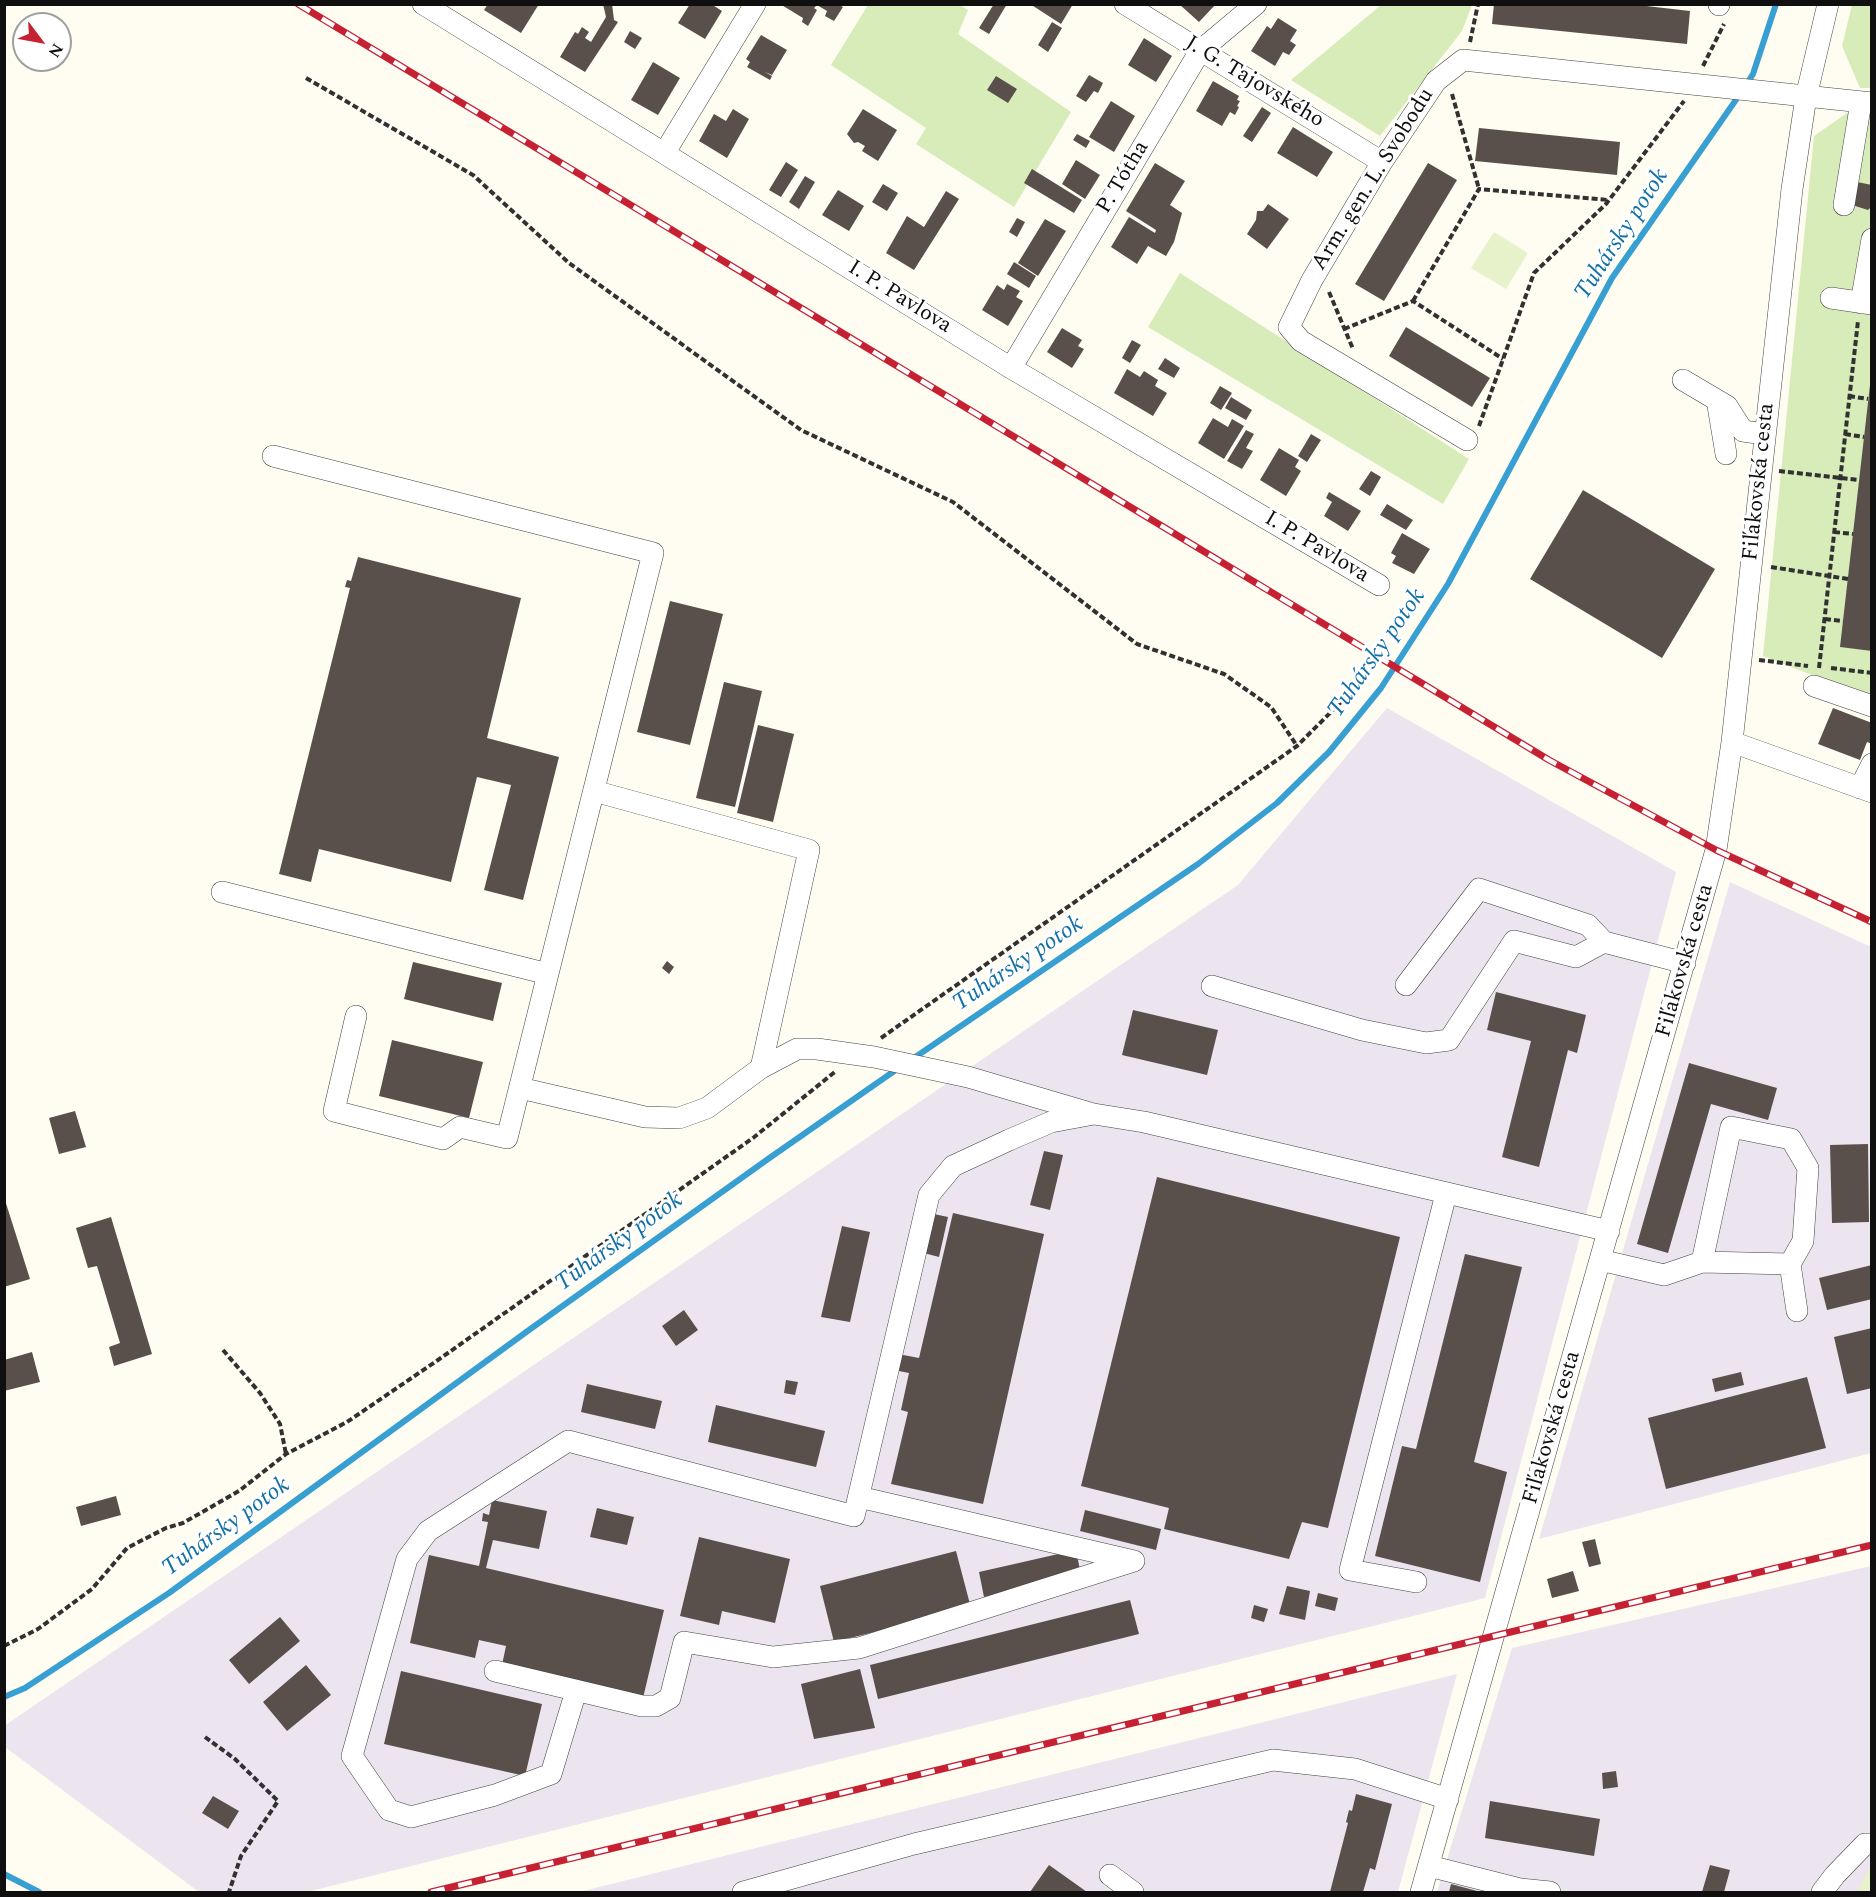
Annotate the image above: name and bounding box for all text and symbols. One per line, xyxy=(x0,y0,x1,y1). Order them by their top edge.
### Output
north arrow xyxy=(12,12,72,72)
street label: J. G. Tajovského xyxy=(1180,31,1328,135)
text: N xyxy=(42,39,69,62)
street label: Arm. gen. L. Svobodu xyxy=(1307,84,1441,276)
street label: P. Tótha xyxy=(1092,137,1156,219)
water label: Tuhársky potok xyxy=(1570,164,1676,306)
street label: I. P. Pavlova xyxy=(842,256,956,340)
street label: Fiľakovská cesta xyxy=(1739,402,1781,562)
street label: I. P. Pavlova xyxy=(1259,506,1373,590)
water label: Tuhársky potok xyxy=(1323,584,1433,724)
street label: Fiľakovská cesta xyxy=(1651,881,1721,1041)
water label: Tuhársky potok xyxy=(948,911,1090,1019)
water label: Tuhársky potok xyxy=(550,1187,690,1299)
street label: Fiľakovská cesta xyxy=(1518,1348,1588,1508)
water label: Tuhársky potok xyxy=(157,1472,297,1584)

